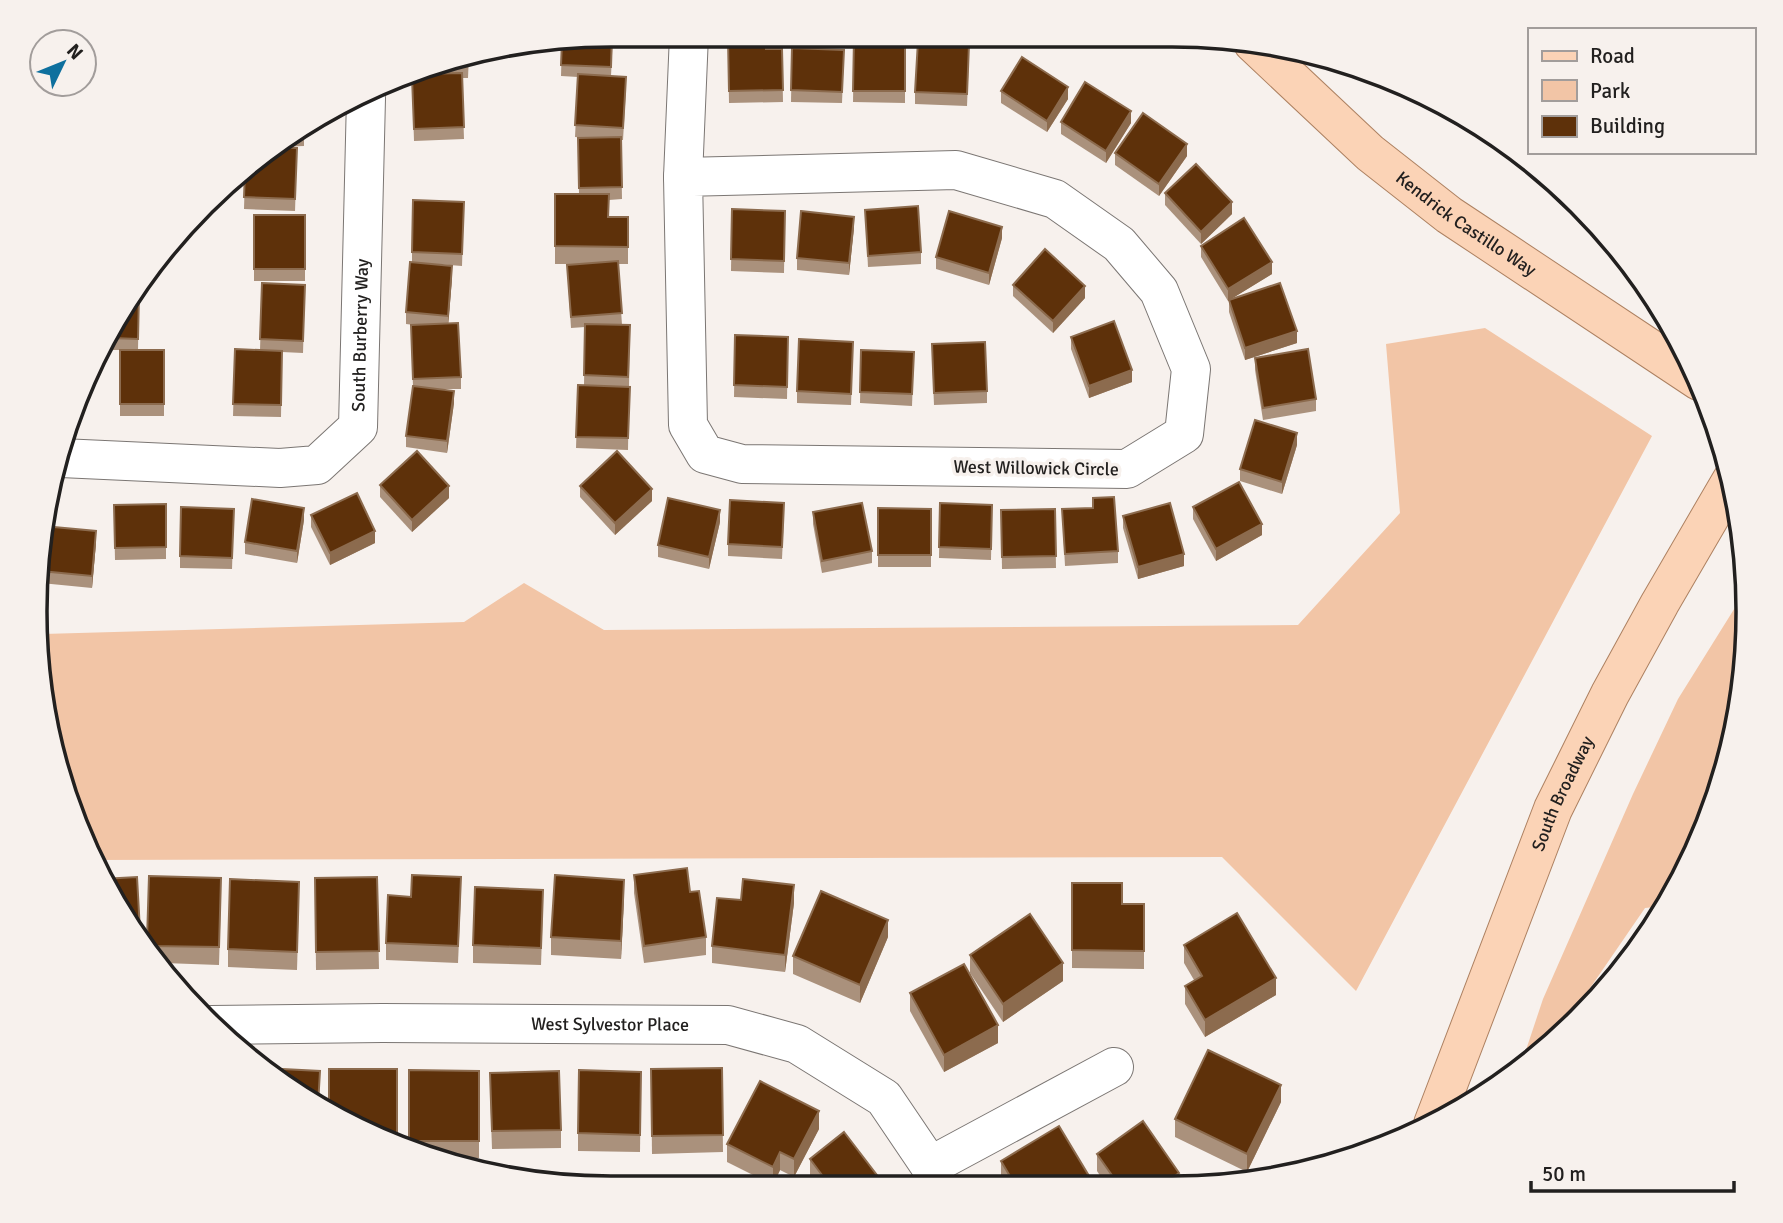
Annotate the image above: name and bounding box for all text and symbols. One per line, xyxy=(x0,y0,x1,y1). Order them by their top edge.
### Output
north arrow xyxy=(28,28,98,98)
legend xyxy=(1528,28,1755,154)
text: N xyxy=(61,39,88,65)
text: Road xyxy=(1590,43,1635,69)
text: Park xyxy=(1590,78,1631,104)
text: Building xyxy=(1590,113,1665,139)
street label: Kendrick Castillo Way xyxy=(1392,167,1541,281)
street label: South Burberry Way xyxy=(347,258,373,412)
street label: West Willowick Circle xyxy=(953,456,1119,480)
street label: South Broadway xyxy=(1527,732,1599,854)
street label: West Sylvestor Place xyxy=(531,1013,689,1036)
scale bar xyxy=(1531,1150,1734,1194)
text: 50 m xyxy=(1542,1161,1586,1187)

